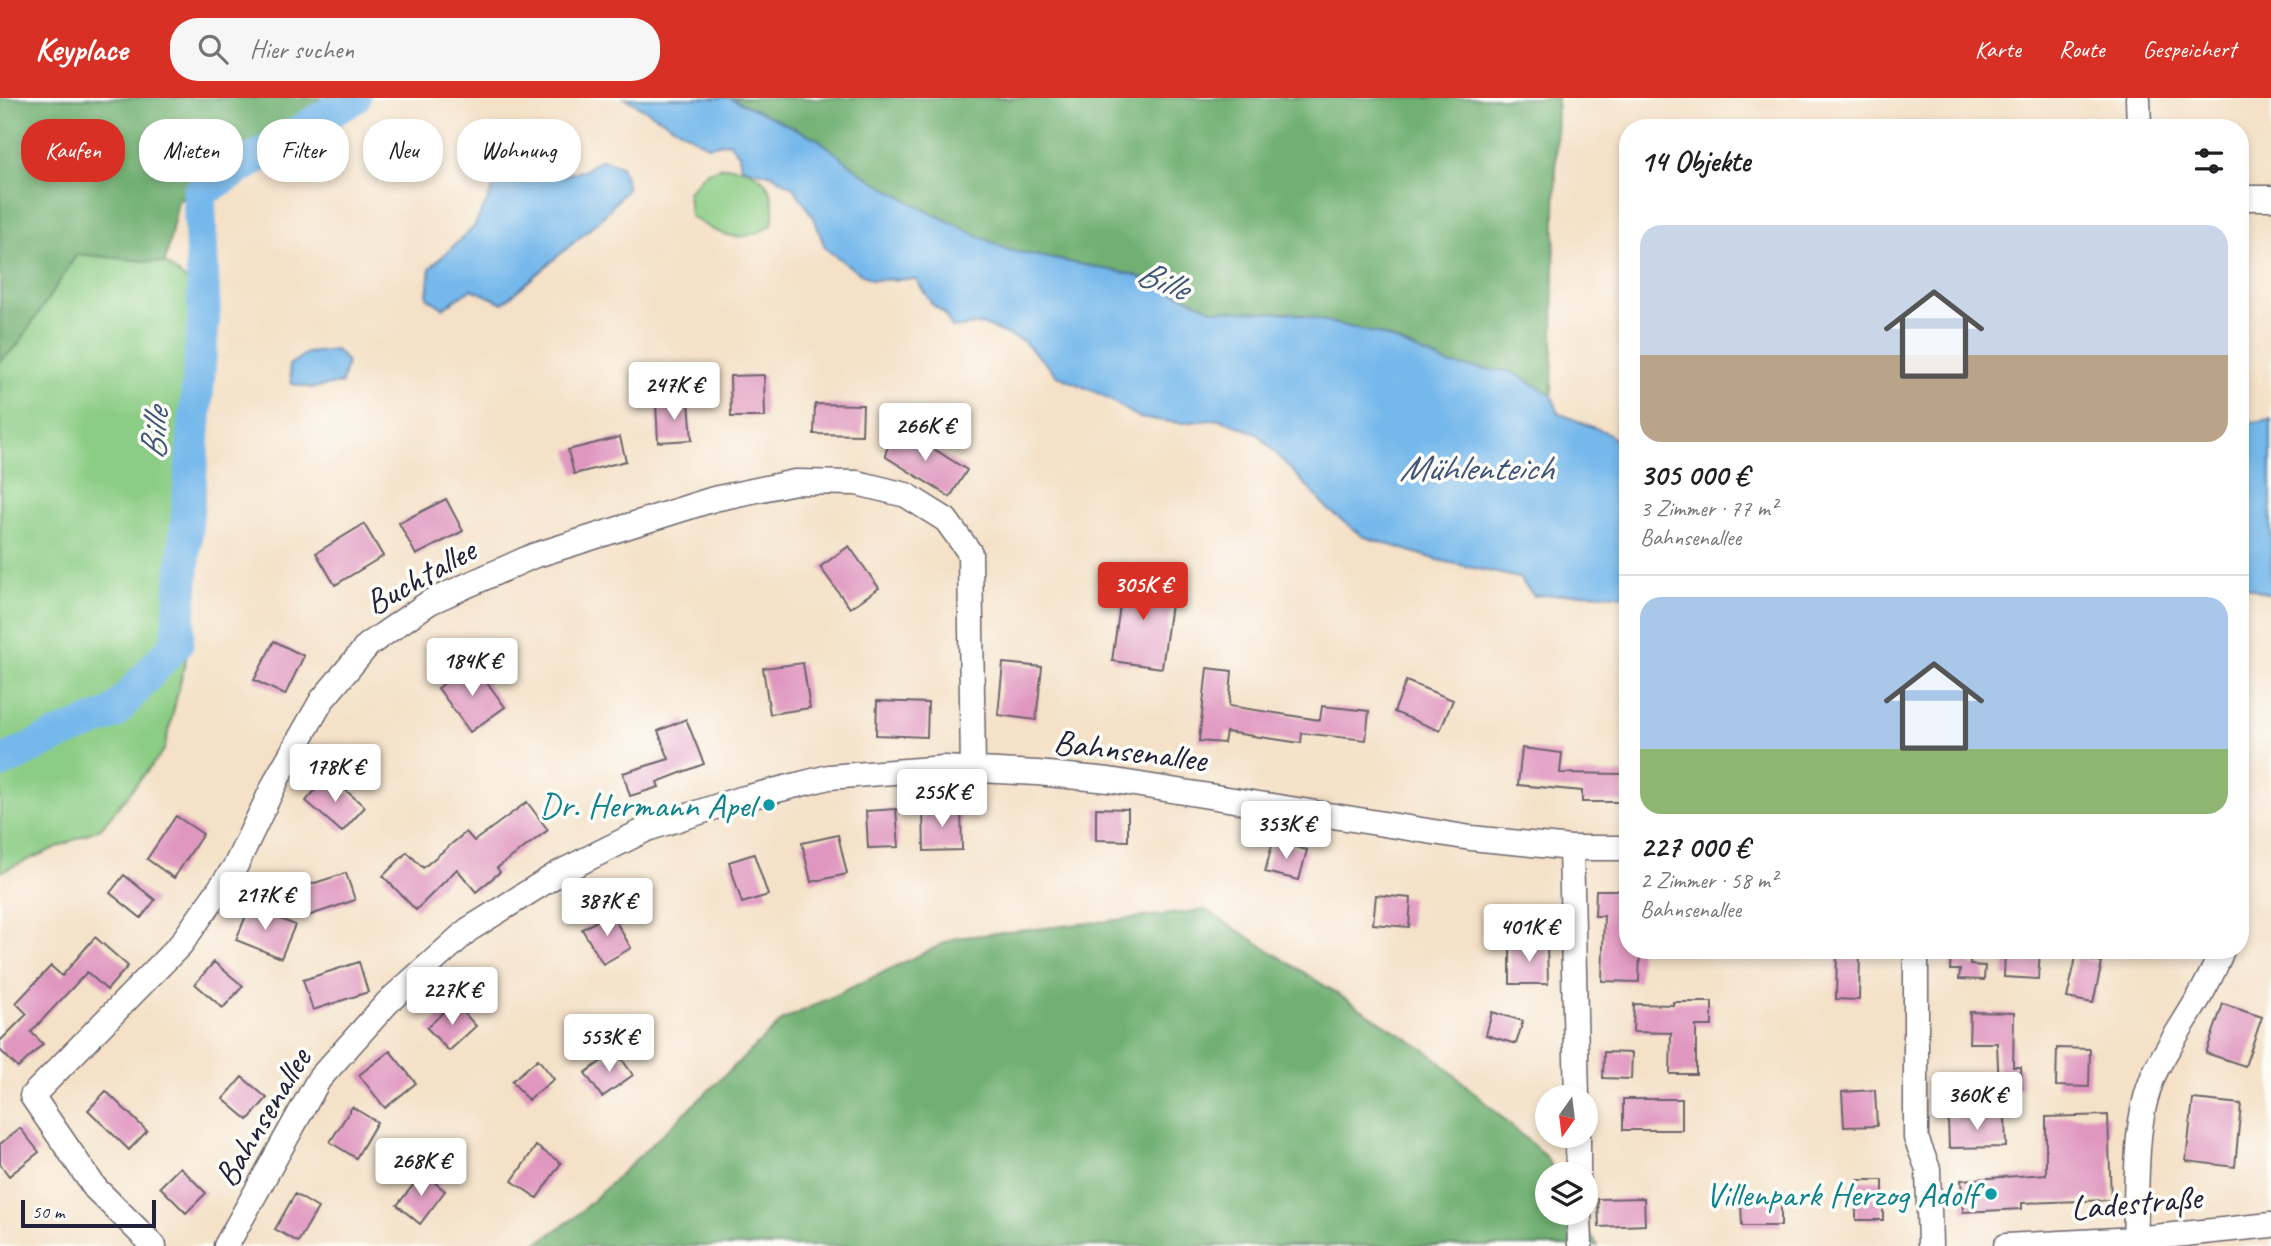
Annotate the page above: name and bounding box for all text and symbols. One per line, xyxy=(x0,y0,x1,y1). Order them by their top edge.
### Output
search box xyxy=(170,18,660,81)
text: Keyplace xyxy=(35,28,128,70)
icon: search xyxy=(194,30,232,68)
text: Hier suchen xyxy=(250,33,354,66)
text: Karte xyxy=(1975,34,2021,64)
text: Route xyxy=(2059,34,2104,64)
text: Gespeichert xyxy=(2142,34,2236,64)
chip: Kaufen xyxy=(21,119,125,182)
chip: Mieten xyxy=(139,119,243,182)
chip: Filter xyxy=(257,119,349,182)
chip: Neu xyxy=(363,119,443,182)
chip: Wohnung xyxy=(457,119,581,182)
text: 14 Objekte xyxy=(1640,142,1750,180)
icon: filters xyxy=(2190,142,2228,180)
water label: Bille xyxy=(1130,248,1200,313)
icon: home xyxy=(1871,271,1997,397)
pin: 247K € xyxy=(617,362,731,422)
text: 247K € xyxy=(645,370,703,399)
water label: Bille xyxy=(128,402,180,462)
pin: 266K € xyxy=(868,404,982,463)
text: 266K € xyxy=(895,411,955,440)
water label: Mühlenteich xyxy=(1399,444,1555,491)
text: 305 000 € xyxy=(1640,456,1749,494)
text: 3 Zimmer · 77 m² xyxy=(1640,494,1777,523)
text: Bahnsenallee xyxy=(1640,523,1741,552)
street label: Buchtallee xyxy=(357,526,486,625)
pin: 305K € xyxy=(1086,562,1200,622)
text: 305K € xyxy=(1114,570,1172,599)
pin: 184K € xyxy=(415,638,529,698)
icon: home xyxy=(1871,643,1997,769)
text: 184K € xyxy=(443,646,501,675)
street label: Bahnsenallee xyxy=(1051,719,1211,782)
pin: 178K € xyxy=(278,744,392,804)
text: 178K € xyxy=(306,752,364,781)
pin: 255K € xyxy=(885,770,999,829)
text: 255K € xyxy=(913,777,971,806)
place label: Dr. Hermann Apel xyxy=(539,783,761,828)
marker: Dr. Hermann Apel xyxy=(761,797,777,813)
pin: 353K € xyxy=(1229,802,1343,861)
text: 353K € xyxy=(1257,809,1315,838)
text: 227 000 € xyxy=(1640,828,1749,866)
text: 2 Zimmer · 58 m² xyxy=(1640,866,1777,895)
pin: 217K € xyxy=(208,872,322,932)
pin: 387K € xyxy=(550,878,664,938)
text: 217K € xyxy=(236,880,294,909)
text: 387K € xyxy=(578,886,636,915)
text: Bahnsenallee xyxy=(1640,895,1741,924)
pin: 401K € xyxy=(1472,904,1586,964)
text: 401K € xyxy=(1500,912,1558,941)
pin: 227K € xyxy=(395,968,509,1027)
text: 227K € xyxy=(423,975,481,1004)
pin: 553K € xyxy=(552,1014,666,1074)
text: 553K € xyxy=(580,1022,638,1051)
street label: Bahnsenallee xyxy=(204,1038,323,1195)
pin: 360K € xyxy=(1920,1072,2034,1132)
text: 360K € xyxy=(1947,1080,2007,1109)
north arrow xyxy=(1535,1085,1598,1148)
map controls xyxy=(1535,1085,1598,1225)
pin: 268K € xyxy=(364,1138,478,1198)
text: 268K € xyxy=(391,1146,451,1175)
button: layers xyxy=(1535,1162,1598,1225)
place label: Villenpark Herzog Adolf xyxy=(1705,1172,1985,1217)
street label: Ladestraße xyxy=(2069,1174,2206,1231)
marker: Villenpark Herzog Adolf xyxy=(1983,1186,1999,1202)
scale bar xyxy=(21,1197,156,1229)
text: 50 m xyxy=(32,1200,64,1224)

